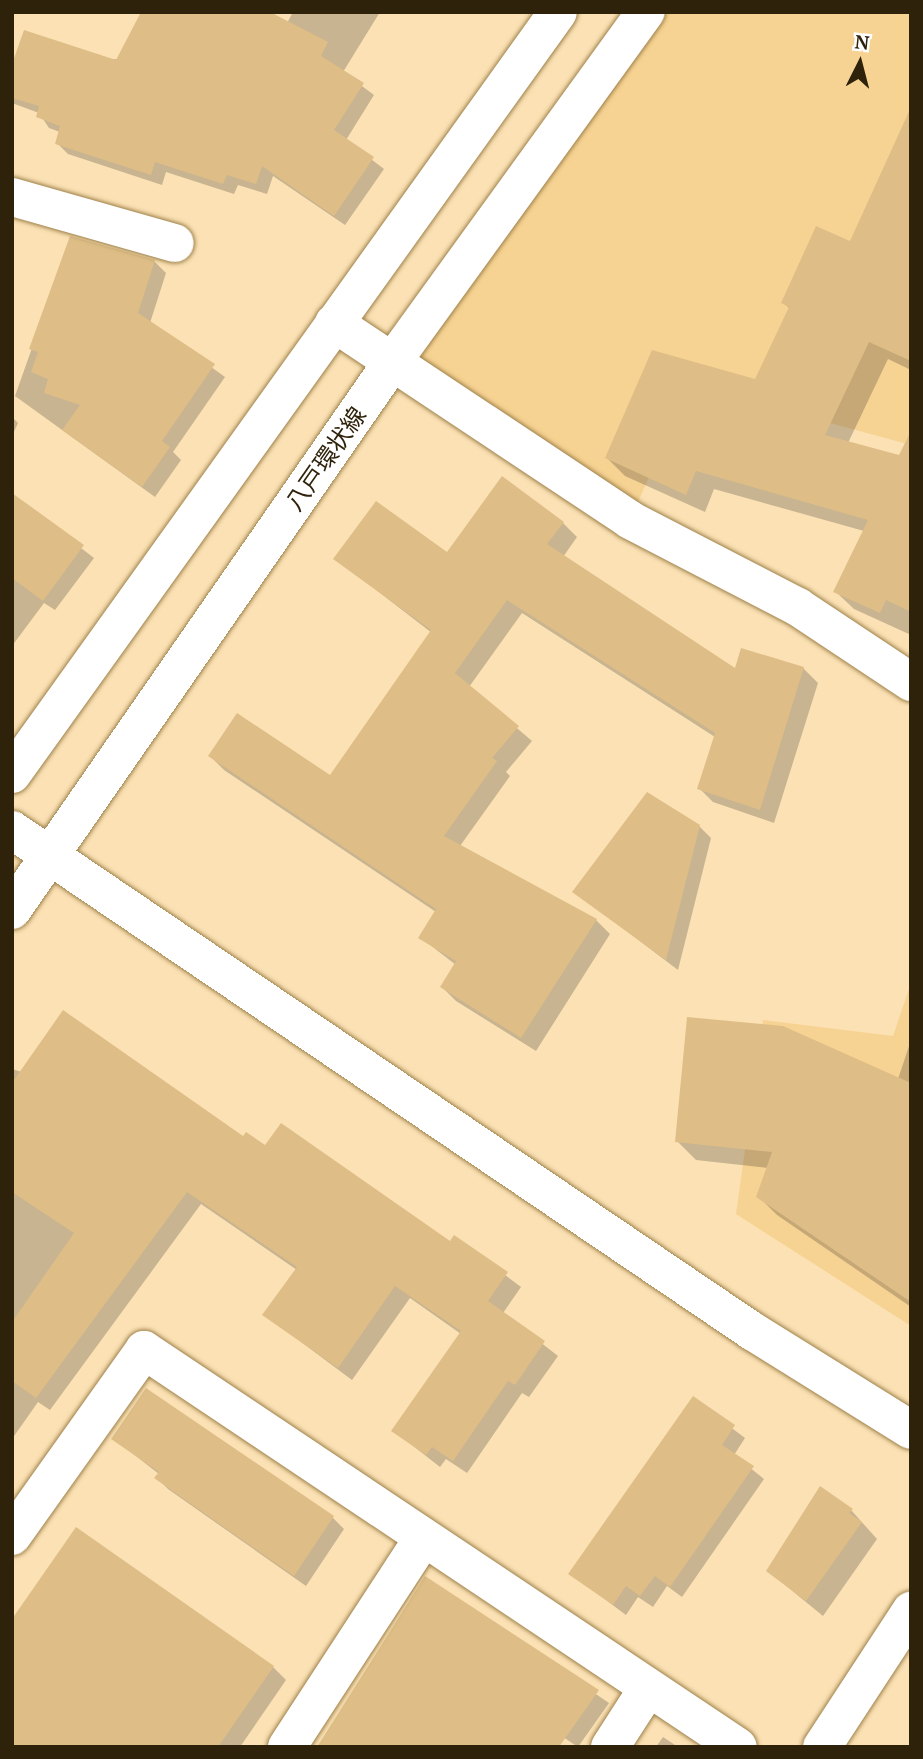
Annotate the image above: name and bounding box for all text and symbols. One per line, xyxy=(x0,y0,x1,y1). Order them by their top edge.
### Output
north arrow xyxy=(825,28,895,98)
text: N xyxy=(854,28,871,55)
street label: 八戸環状線 xyxy=(280,402,372,516)

